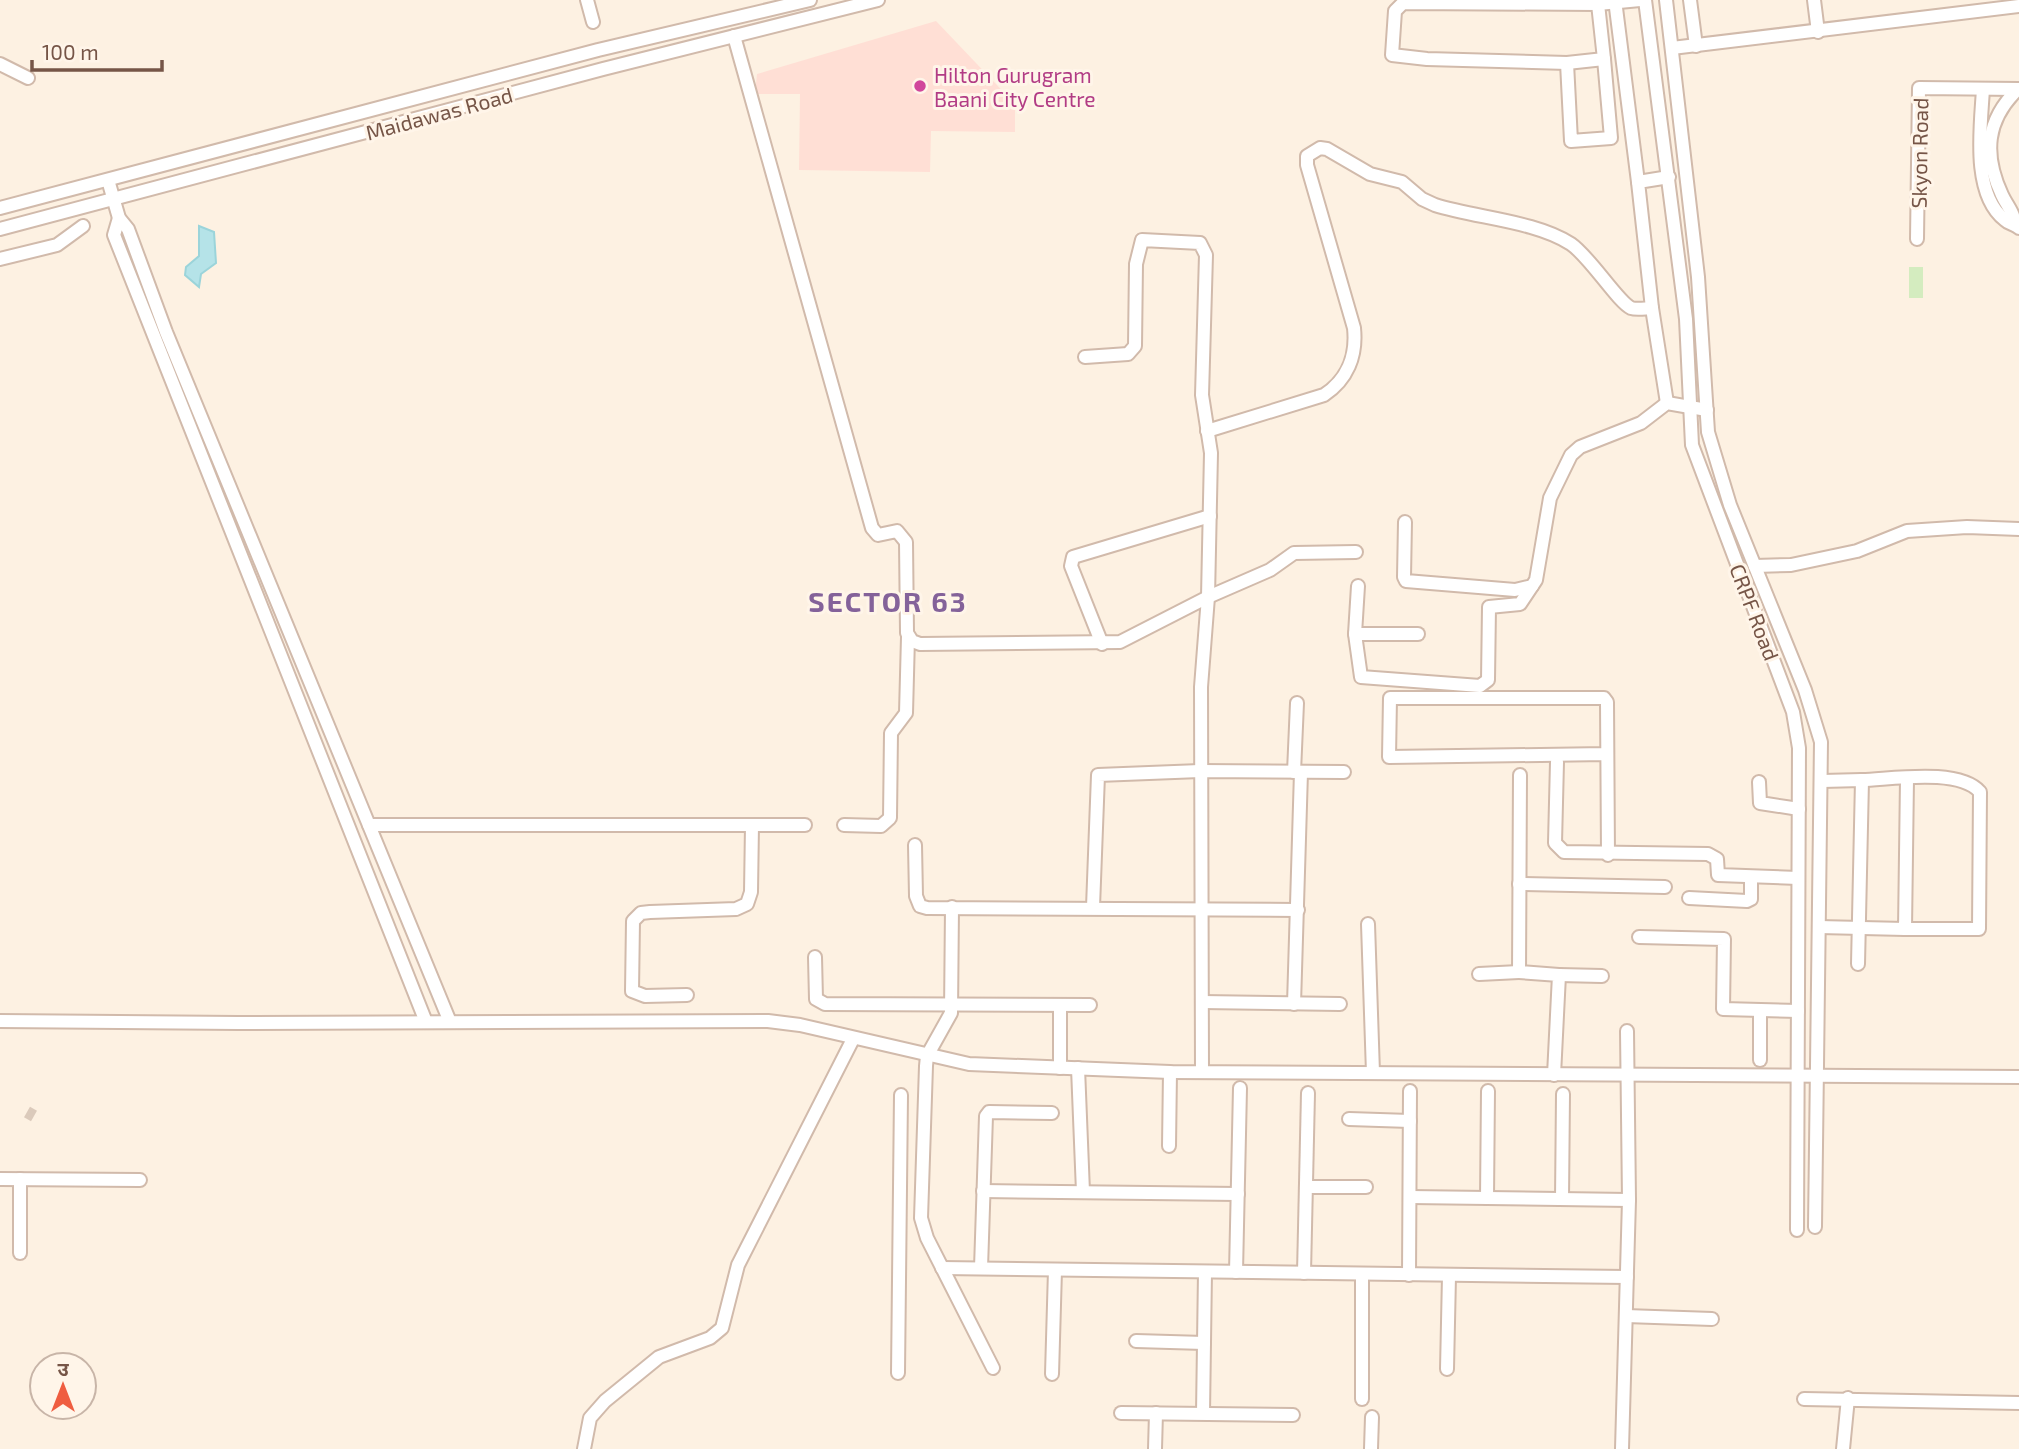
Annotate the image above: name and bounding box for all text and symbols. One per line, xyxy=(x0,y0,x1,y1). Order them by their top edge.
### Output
scale bar xyxy=(32,28,161,72)
text: 100 m xyxy=(42,39,99,64)
place label: Hilton Gurugram Baani City Centre xyxy=(934,62,1096,111)
marker: Hilton Gurugram Baani City Centre xyxy=(912,78,928,94)
street label: Maidawas Road xyxy=(363,81,515,145)
street label: Skyon Road xyxy=(1906,97,1932,209)
street label: CRPF Road xyxy=(1725,560,1785,664)
district label: SECTOR 63 xyxy=(808,584,968,618)
north arrow xyxy=(28,1351,98,1421)
text: उ xyxy=(57,1357,69,1380)

